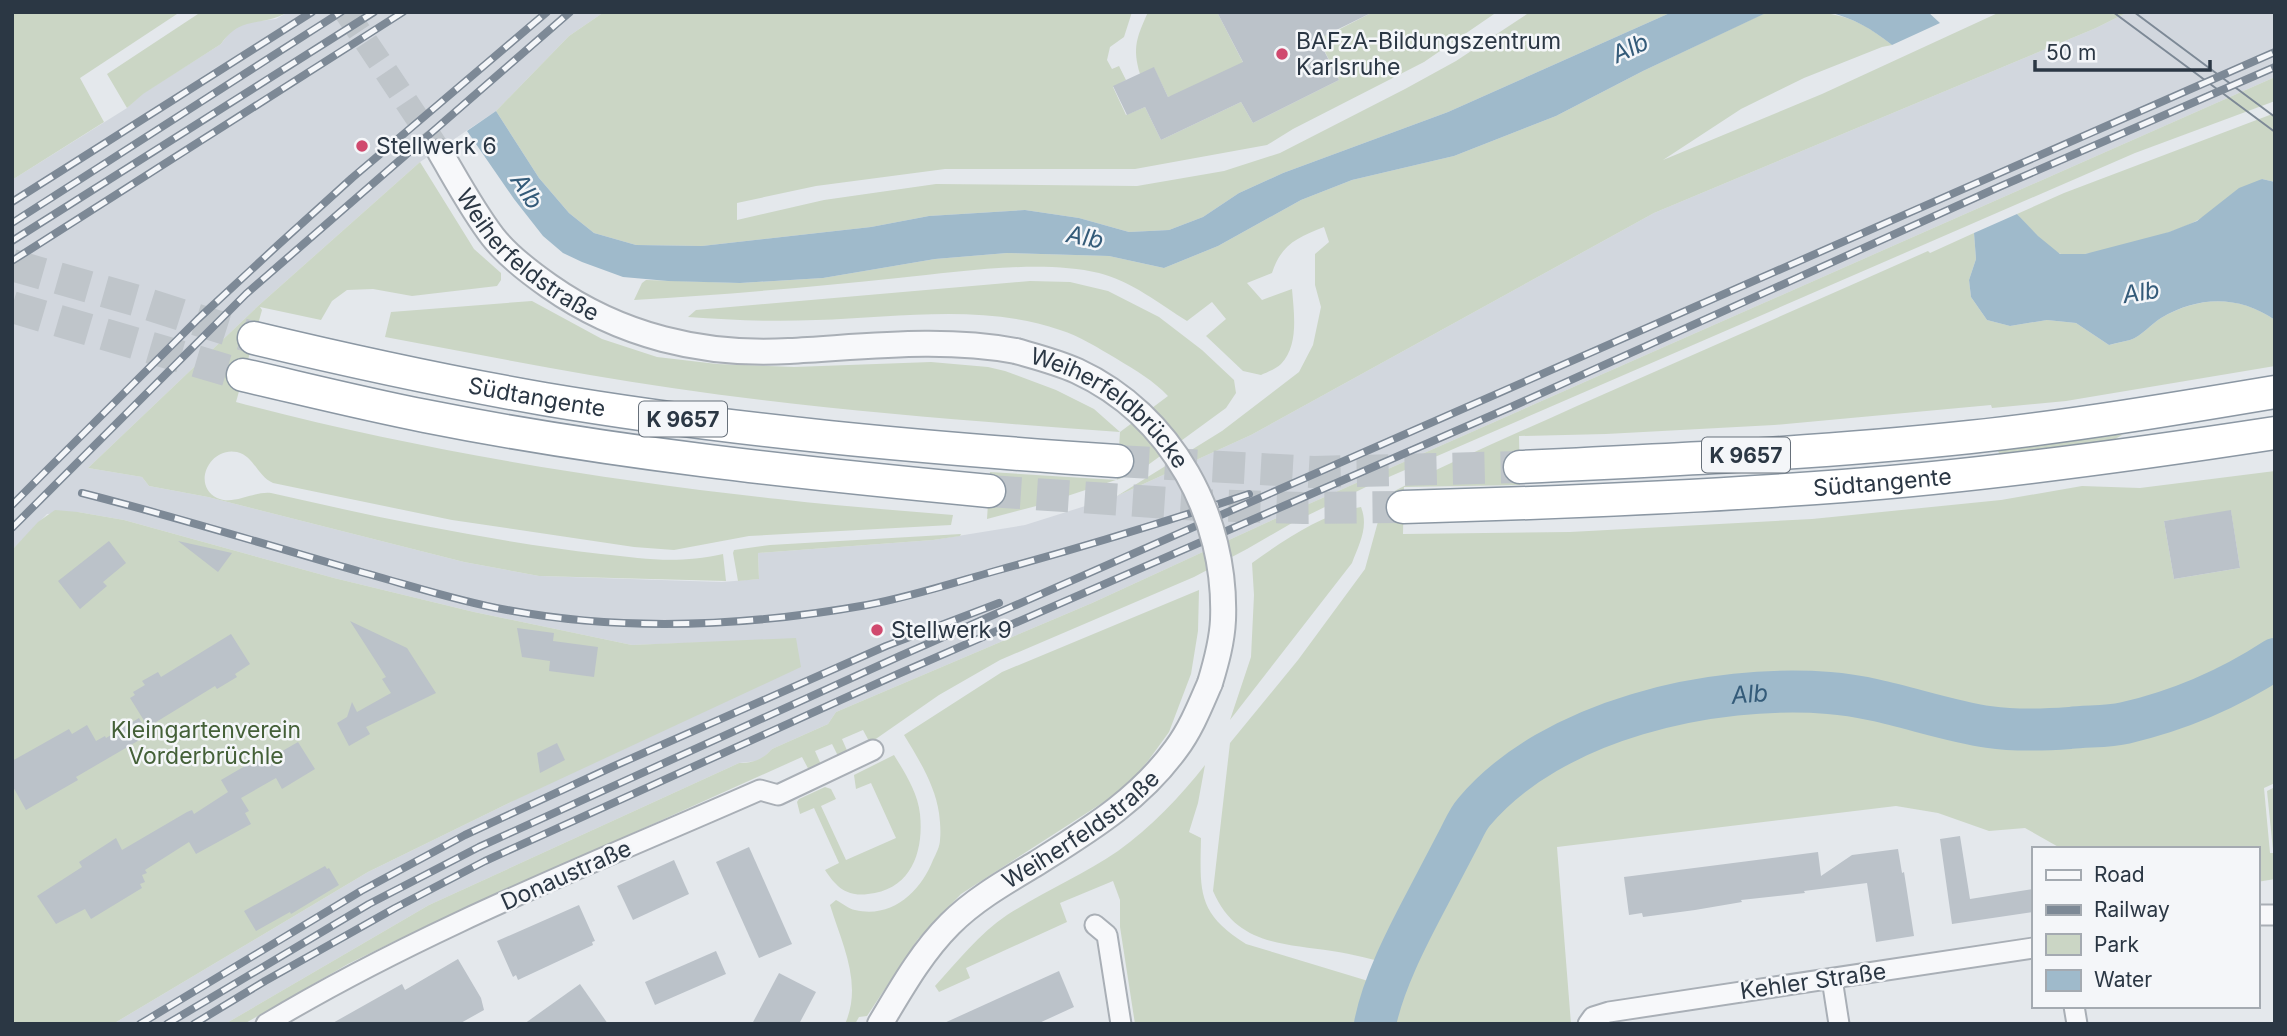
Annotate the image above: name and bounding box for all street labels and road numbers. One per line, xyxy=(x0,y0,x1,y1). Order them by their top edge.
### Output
street label: Weiherfeldstraße xyxy=(450,184,604,327)
street label: Weiherfeldbrücke xyxy=(1027,342,1194,473)
street label: Südtangente xyxy=(466,371,607,423)
road number: K 9657 xyxy=(639,402,727,436)
road number: K 9657 xyxy=(1702,438,1790,472)
street label: Südtangente xyxy=(1812,462,1953,502)
street label: Weiherfeldstraße xyxy=(997,765,1165,895)
street label: Donaustraße xyxy=(497,834,635,916)
street label: Kehler Straße xyxy=(1738,957,1888,1005)

